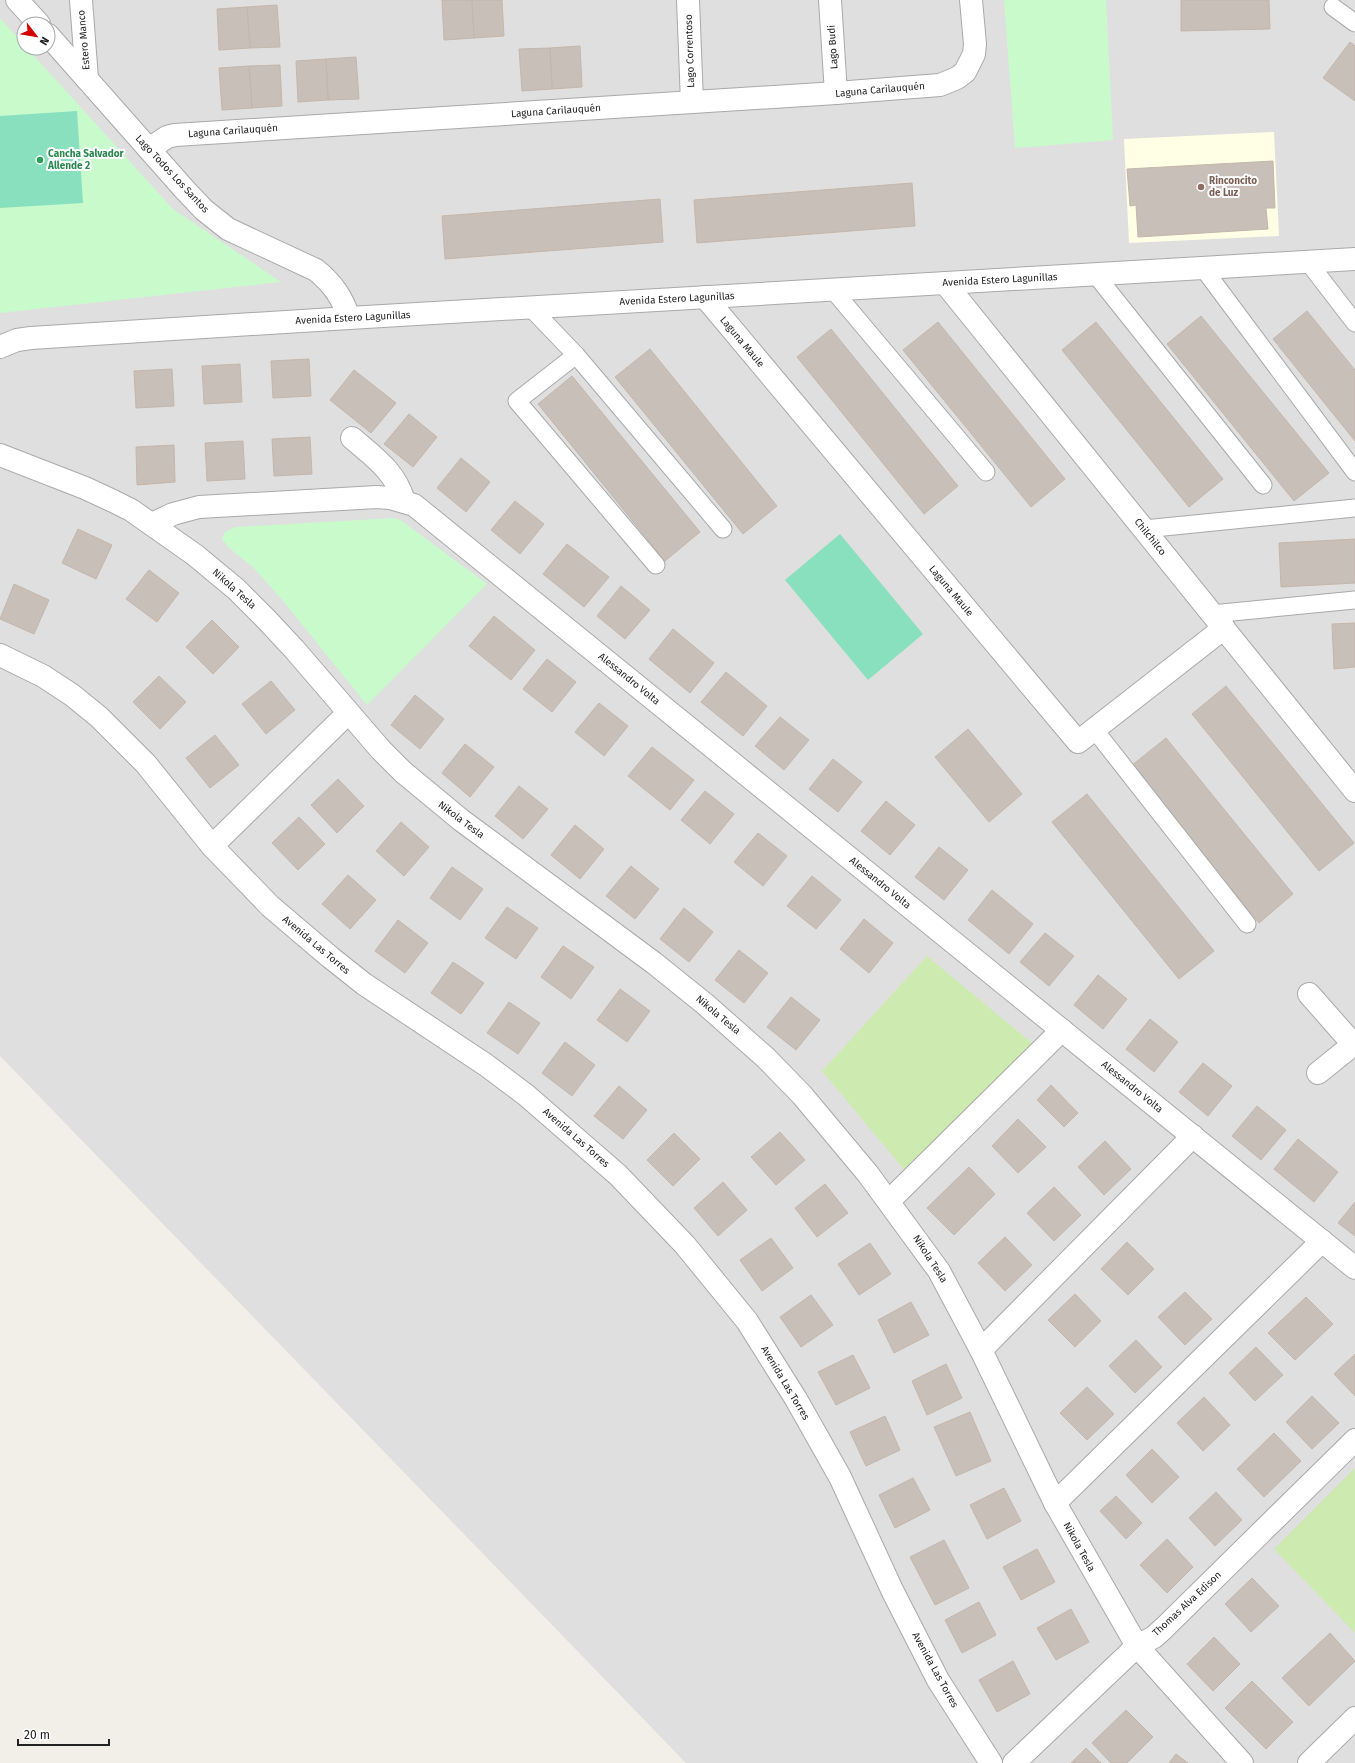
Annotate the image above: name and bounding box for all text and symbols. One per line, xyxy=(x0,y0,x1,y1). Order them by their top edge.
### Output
street label: Estero Manco xyxy=(75,9,93,71)
street label: Lago Correntoso xyxy=(683,14,697,88)
north arrow xyxy=(16,16,56,56)
street label: Lago Budi xyxy=(825,24,841,70)
text: N xyxy=(37,34,52,47)
street label: Laguna Carilauquén xyxy=(835,80,925,100)
street label: Laguna Carilauquén xyxy=(511,102,601,120)
street label: Laguna Carilauquén xyxy=(188,122,278,140)
street label: Lago Todos Los Santos xyxy=(133,133,211,216)
place label: Cancha Salvador Allende 2 xyxy=(47,148,125,172)
marker: Cancha Salvador Allende 2 xyxy=(35,155,45,165)
place label: Rinconcito de Luz xyxy=(1209,175,1257,199)
marker: Rinconcito de Luz xyxy=(1196,182,1206,192)
street label: Avenida Estero Lagunillas xyxy=(942,271,1058,289)
street label: Avenida Estero Lagunillas xyxy=(619,290,735,308)
street label: Avenida Estero Lagunillas xyxy=(295,309,411,327)
street label: Laguna Maule xyxy=(717,314,767,370)
street label: Chilchilco xyxy=(1132,516,1169,558)
street label: Laguna Maule xyxy=(926,563,976,619)
street label: Nikola Tesla xyxy=(210,566,258,612)
street label: Alessandro Volta xyxy=(596,651,662,707)
street label: Nikola Tesla xyxy=(436,799,486,841)
street label: Alessandro Volta xyxy=(847,855,913,911)
street label: Avenida Las Torres xyxy=(280,913,352,977)
street label: Nikola Tesla xyxy=(693,993,743,1037)
street label: Alessandro Volta xyxy=(1099,1059,1165,1115)
street label: Avenida Las Torres xyxy=(540,1106,612,1170)
street label: Nikola Tesla xyxy=(910,1233,950,1285)
street label: Avenida Las Torres xyxy=(758,1344,812,1423)
street label: Nikola Tesla xyxy=(1061,1520,1097,1574)
street label: Thomas Alva Edison xyxy=(1150,1569,1224,1639)
street label: Avenida Las Torres xyxy=(909,1630,961,1710)
scale bar xyxy=(18,1721,109,1747)
text: 20 m xyxy=(24,1728,50,1742)

